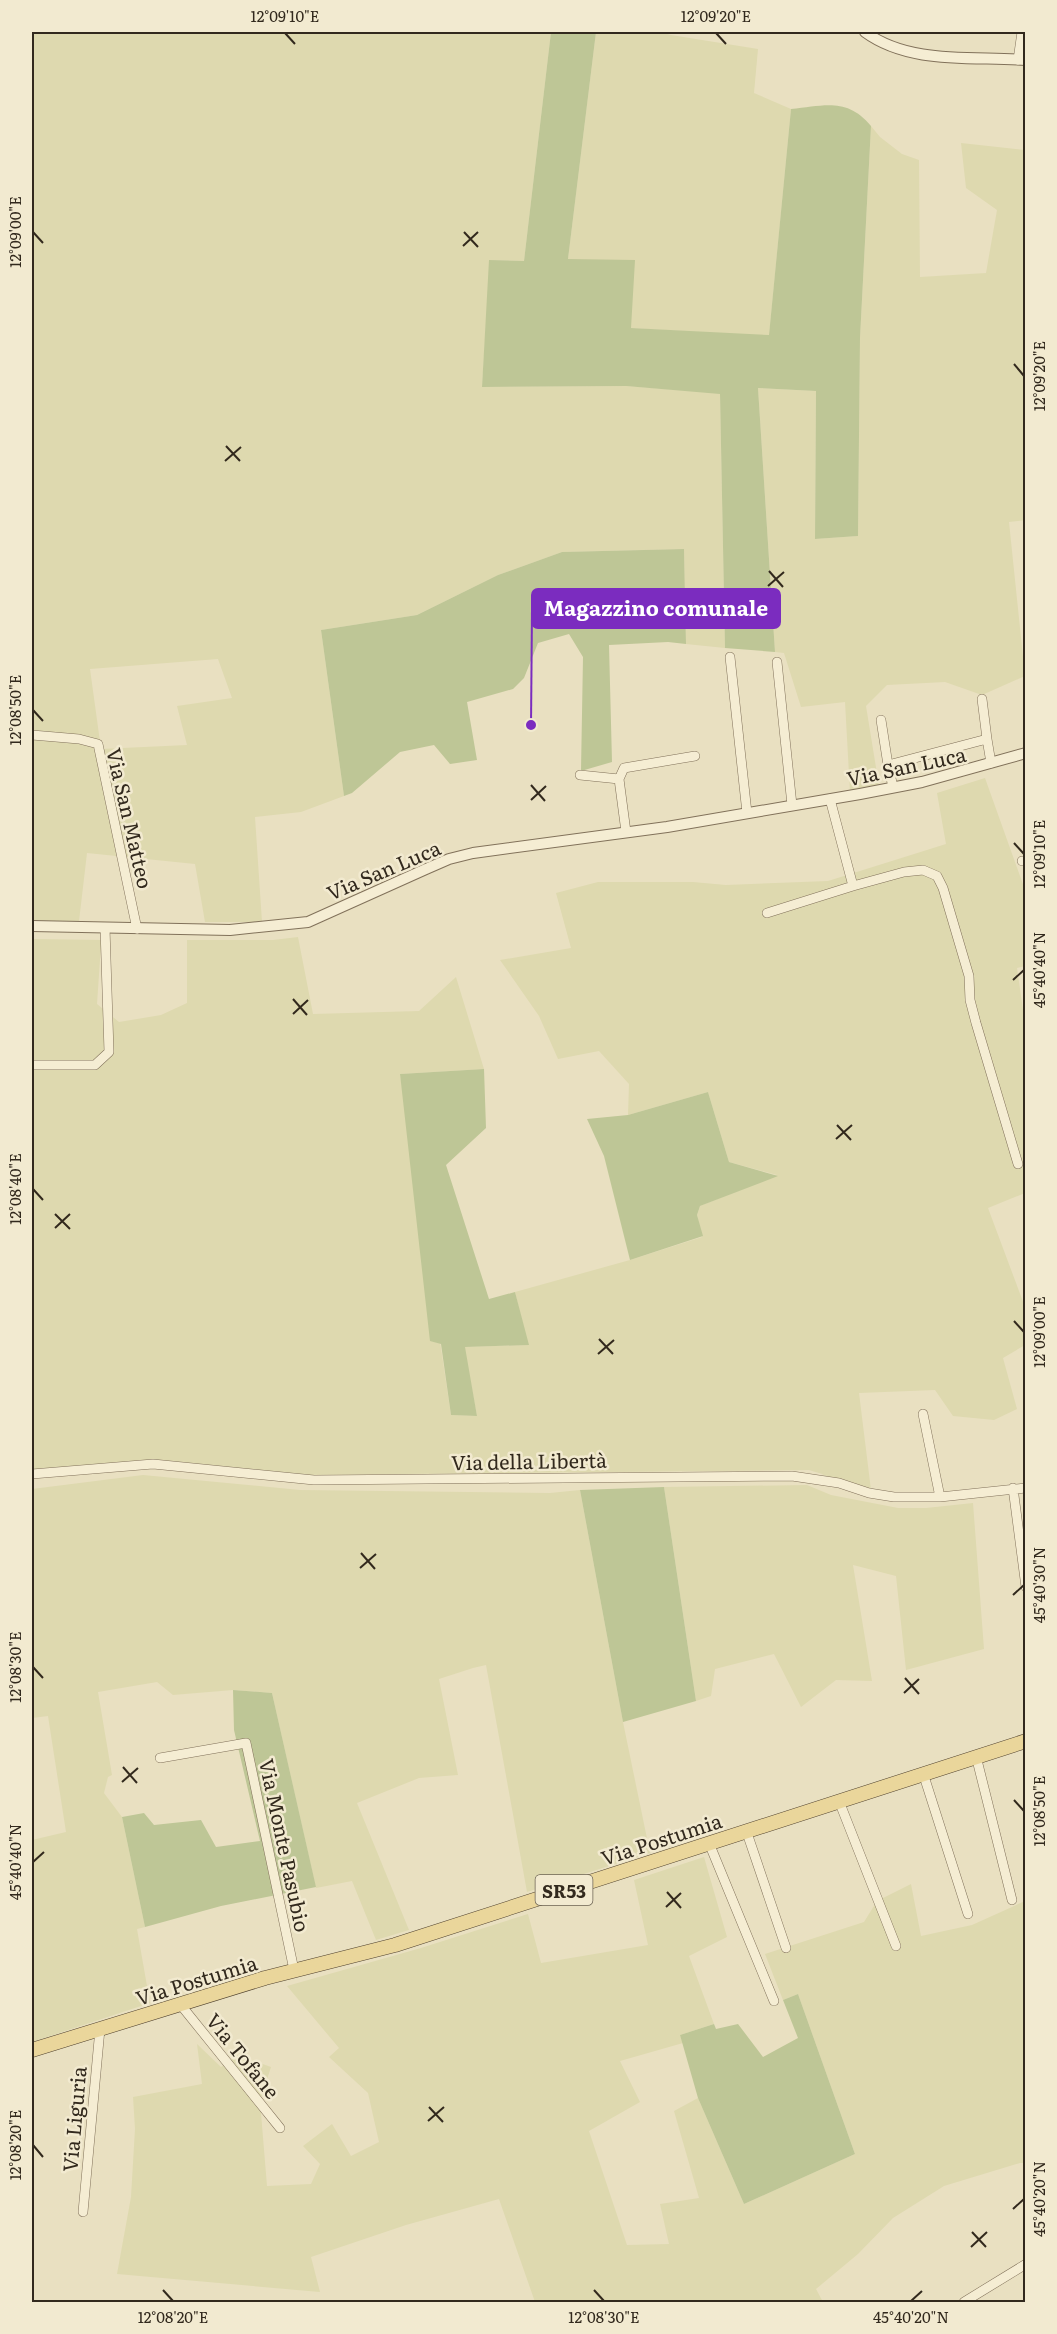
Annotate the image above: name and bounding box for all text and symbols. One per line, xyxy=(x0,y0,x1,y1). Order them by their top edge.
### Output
text: 12°09'10"E xyxy=(251,4,319,27)
text: 12°09'20"E xyxy=(681,4,751,27)
text: 12°09'00"E xyxy=(3,196,26,268)
text: 12°09'20"E xyxy=(1027,341,1050,411)
callout: Magazzino comunale xyxy=(532,589,780,628)
text: Magazzino comunale xyxy=(544,591,768,622)
text: 12°08'50"E xyxy=(3,675,26,745)
street label: Via San Luca xyxy=(844,738,969,792)
street label: Via San Matteo xyxy=(100,745,162,891)
text: 12°09'10"E xyxy=(1027,820,1050,888)
street label: Via San Luca xyxy=(321,831,445,907)
text: 45°40'40"N xyxy=(1027,932,1050,1008)
text: 12°08'40"E xyxy=(3,1153,26,1225)
text: 12°09'00"E xyxy=(1027,1296,1050,1368)
street label: Via della Libertà xyxy=(451,1444,607,1476)
text: 45°40'30"N xyxy=(1027,1547,1050,1623)
text: 12°08'30"E xyxy=(3,1631,26,1703)
street label: Via Monte Pasubio xyxy=(253,1756,319,1934)
text: 12°08'50"E xyxy=(1027,1776,1050,1846)
street label: Via Postumia xyxy=(597,1804,726,1872)
text: 45°40'40"N xyxy=(3,1824,26,1900)
road number: SR53 xyxy=(536,1875,592,1905)
street label: Via Postumia xyxy=(132,1946,261,2012)
street label: Via Tofane xyxy=(200,2006,288,2104)
street label: Via Liguria xyxy=(53,2065,93,2173)
text: 12°08'20"E xyxy=(3,2110,26,2180)
text: 45°40'20"N xyxy=(1027,2161,1050,2237)
text: 12°08'20"E xyxy=(138,2305,208,2328)
text: 12°08'30"E xyxy=(568,2305,640,2328)
text: 45°40'20"N xyxy=(873,2305,949,2328)

